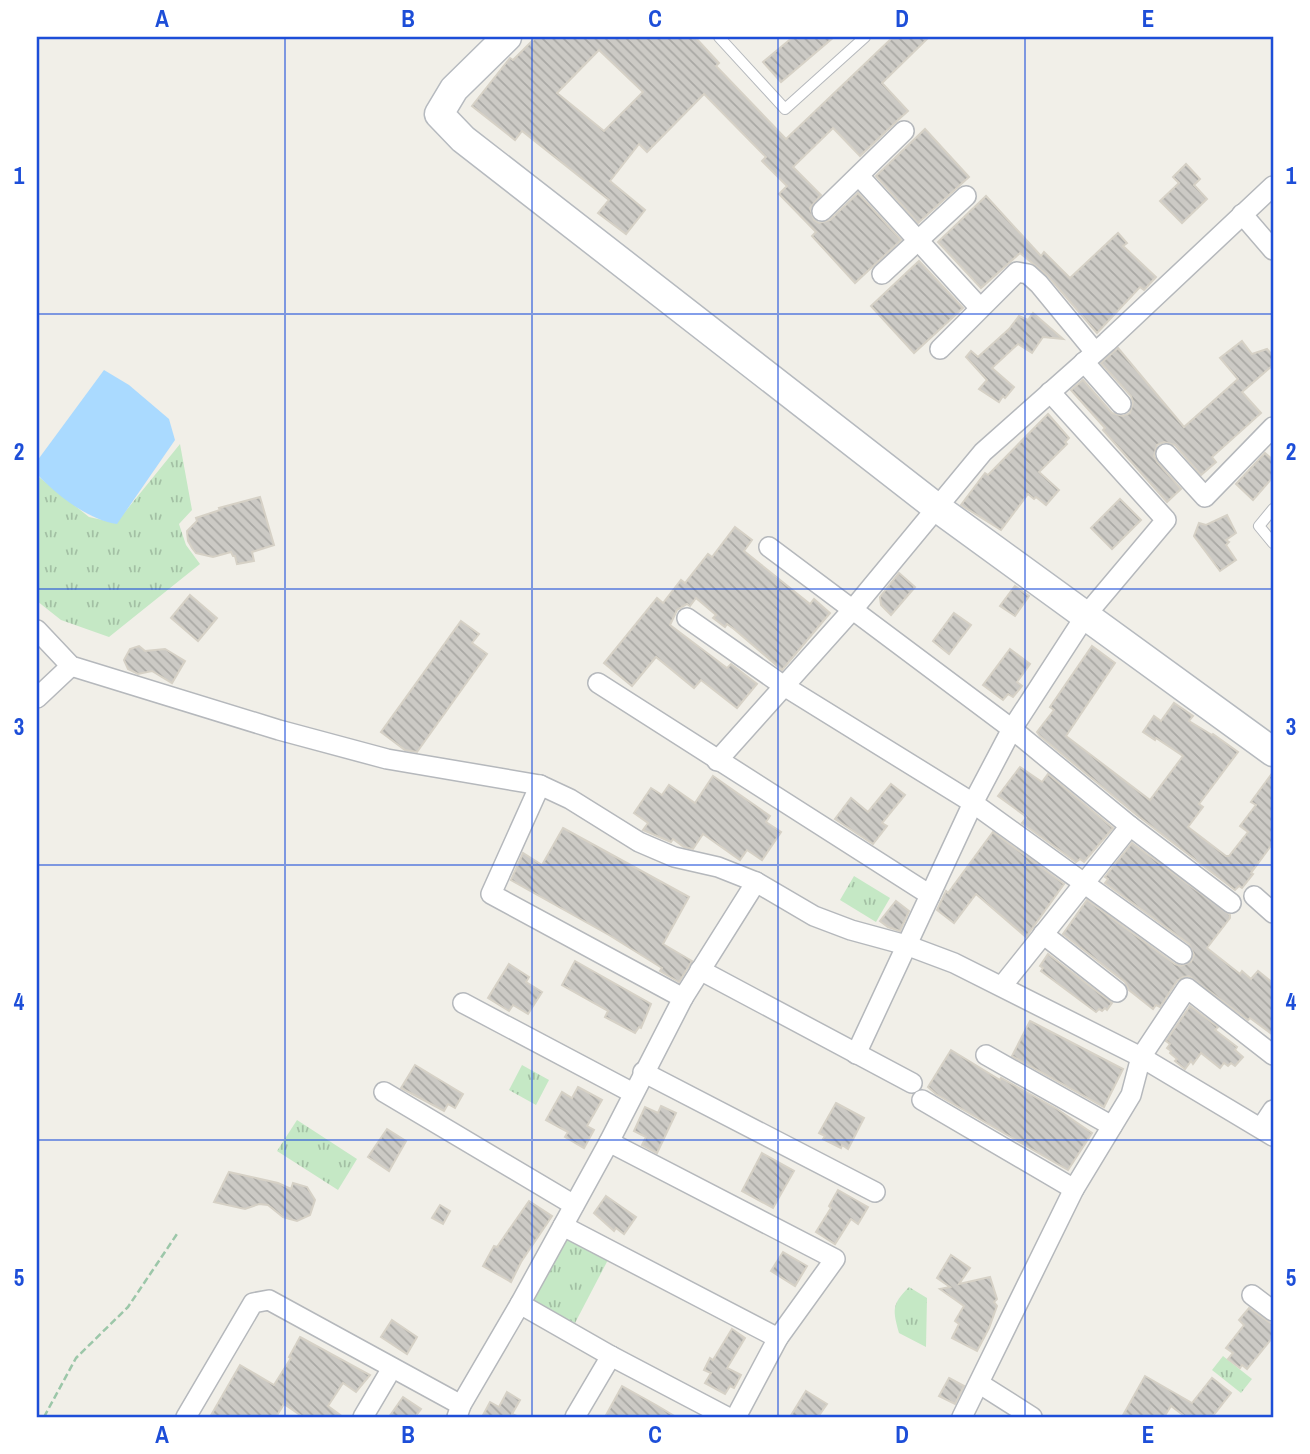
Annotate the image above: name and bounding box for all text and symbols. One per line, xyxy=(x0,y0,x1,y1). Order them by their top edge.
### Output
text: A xyxy=(155,3,169,34)
text: B xyxy=(401,3,415,34)
text: C xyxy=(648,3,662,34)
text: D xyxy=(895,3,909,34)
text: E xyxy=(1142,3,1154,34)
text: 1 xyxy=(14,160,25,191)
text: 1 xyxy=(1286,160,1297,191)
text: 2 xyxy=(14,436,24,467)
text: 2 xyxy=(1286,436,1296,467)
text: 3 xyxy=(14,711,24,742)
text: 3 xyxy=(1286,711,1296,742)
text: 4 xyxy=(14,986,25,1017)
text: 4 xyxy=(1286,986,1297,1017)
text: 5 xyxy=(14,1262,24,1293)
text: 5 xyxy=(1286,1262,1296,1293)
text: A xyxy=(155,1419,169,1450)
text: B xyxy=(401,1419,415,1450)
text: C xyxy=(648,1419,662,1450)
text: D xyxy=(895,1419,909,1450)
text: E xyxy=(1142,1419,1154,1450)

